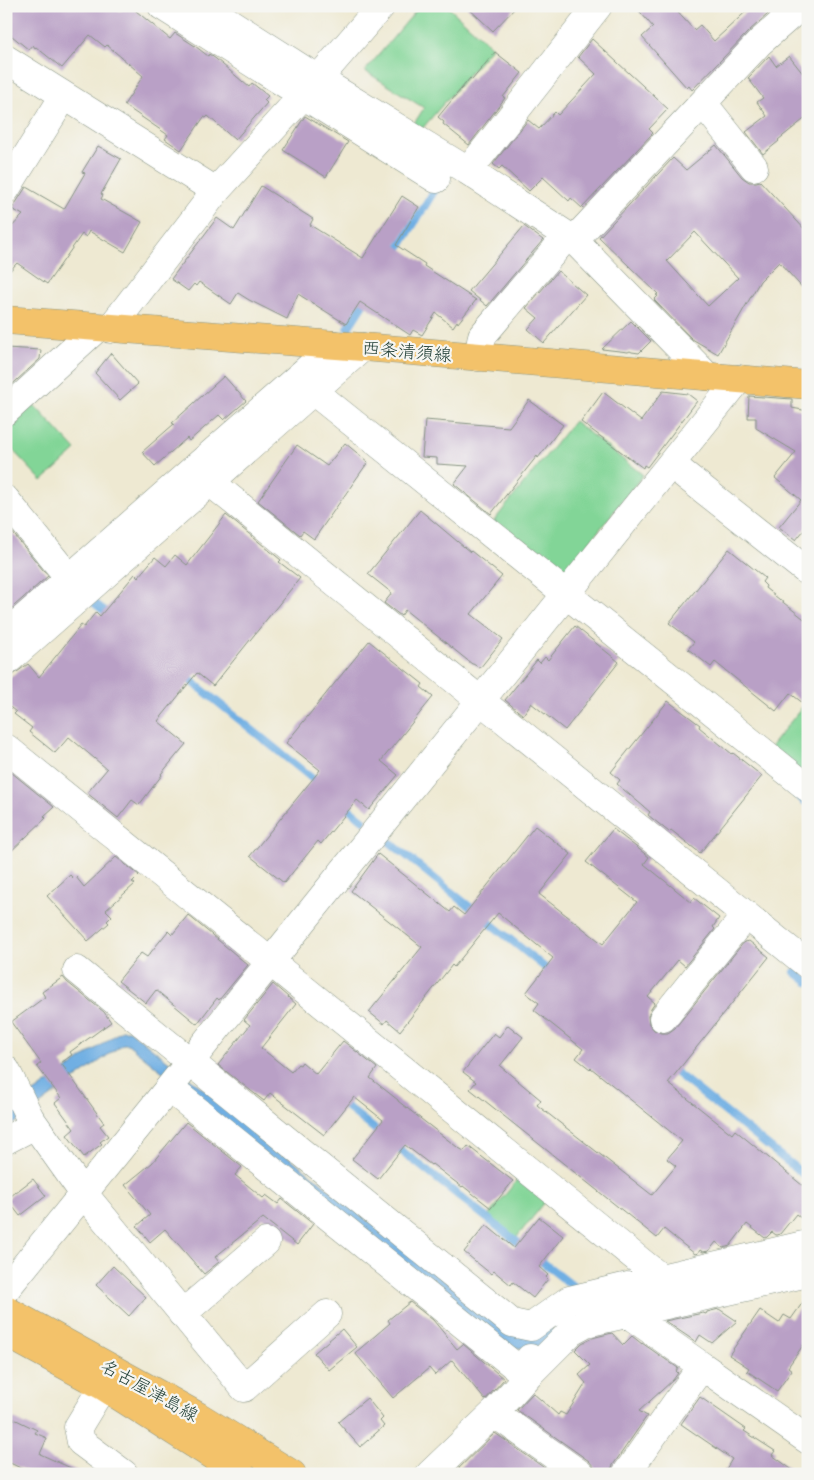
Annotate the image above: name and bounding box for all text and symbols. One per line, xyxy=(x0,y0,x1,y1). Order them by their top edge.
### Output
street label: 西条清須線 xyxy=(361,336,453,366)
street label: 名古屋津島線 xyxy=(97,1354,203,1426)

